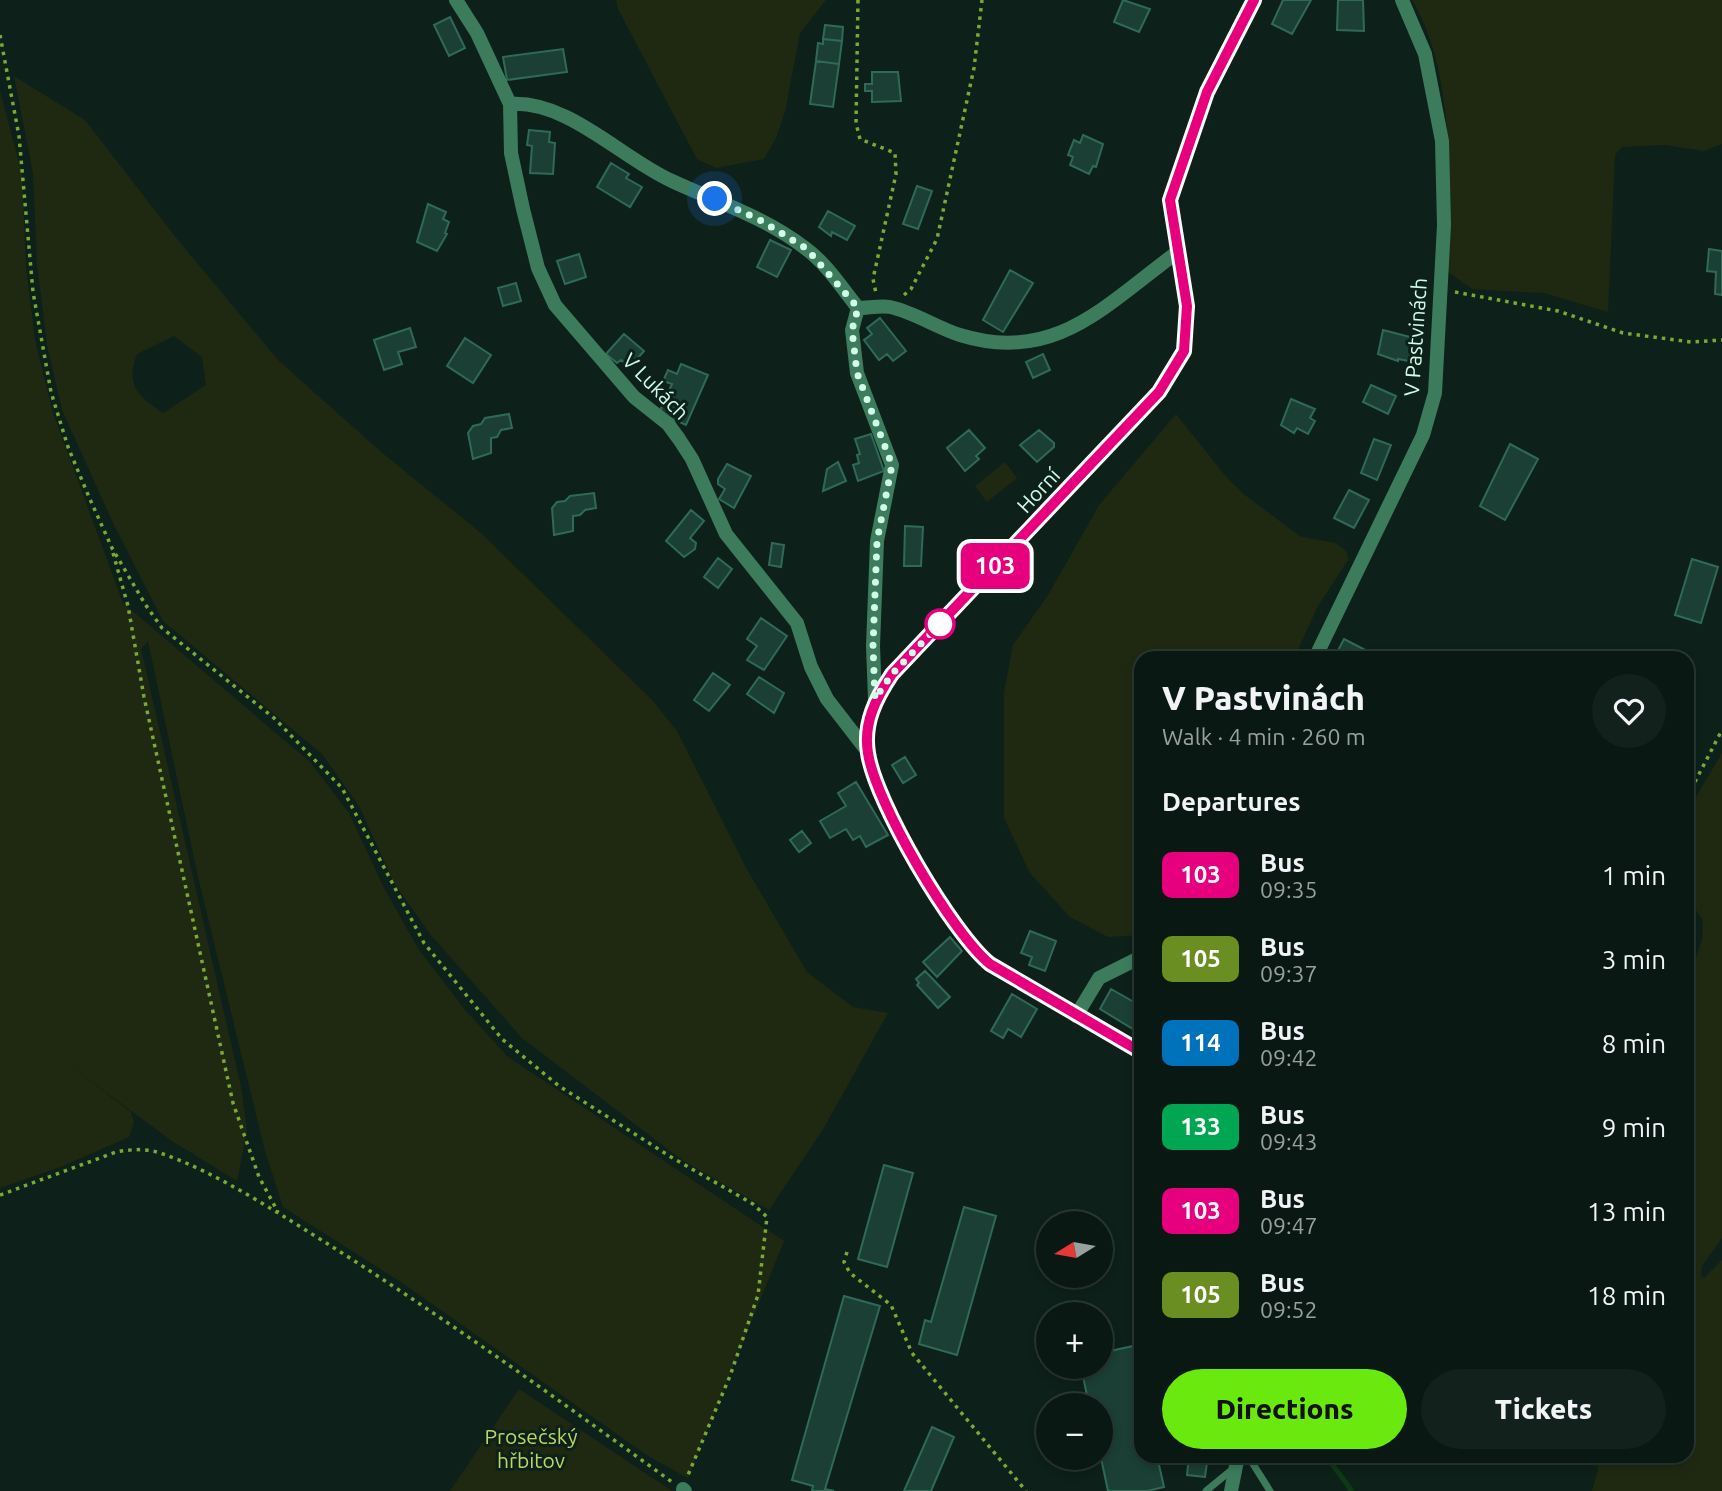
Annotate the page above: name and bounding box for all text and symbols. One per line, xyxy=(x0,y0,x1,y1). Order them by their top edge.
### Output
your location xyxy=(697,181,732,216)
street label: V Pastvinách xyxy=(1399,277,1431,397)
street label: V Lukách xyxy=(618,348,694,424)
street label: Horní xyxy=(1011,462,1065,517)
line badge: 103 xyxy=(955,543,1035,589)
text: 103 xyxy=(975,552,1015,579)
unlabelled marker xyxy=(925,609,955,639)
button: heart xyxy=(1592,674,1666,748)
text: V Pastvinách xyxy=(1162,679,1365,716)
text: Walk · 4 min · 260 m xyxy=(1162,724,1366,749)
text: Departures xyxy=(1162,787,1300,816)
text: Bus xyxy=(1260,848,1305,877)
text: 103 xyxy=(1180,861,1221,888)
text: 1 min xyxy=(1602,861,1666,890)
text: 09:35 xyxy=(1260,877,1318,902)
text: Bus xyxy=(1260,932,1305,961)
text: 105 xyxy=(1180,945,1221,972)
text: 3 min xyxy=(1602,945,1666,974)
text: 09:37 xyxy=(1260,961,1318,986)
text: Bus xyxy=(1260,1016,1305,1045)
text: 114 xyxy=(1180,1029,1221,1056)
text: 8 min xyxy=(1602,1029,1666,1058)
text: 09:42 xyxy=(1260,1045,1318,1070)
text: Bus xyxy=(1260,1100,1305,1129)
text: 133 xyxy=(1180,1113,1221,1140)
text: 9 min xyxy=(1602,1113,1666,1142)
text: 09:43 xyxy=(1260,1129,1318,1154)
text: Bus xyxy=(1260,1184,1305,1213)
text: 103 xyxy=(1180,1197,1221,1224)
text: 13 min xyxy=(1587,1197,1666,1226)
north arrow xyxy=(1036,1211,1113,1288)
map controls xyxy=(1036,1211,1113,1470)
text: 09:47 xyxy=(1260,1213,1318,1238)
text: Bus xyxy=(1260,1268,1305,1297)
text: 105 xyxy=(1180,1281,1221,1308)
text: 18 min xyxy=(1587,1281,1666,1310)
text: 09:52 xyxy=(1260,1297,1318,1322)
button: + xyxy=(1036,1302,1113,1379)
button: Directions xyxy=(1162,1369,1407,1449)
button: Tickets xyxy=(1421,1369,1666,1449)
button: − xyxy=(1036,1393,1113,1470)
park label: Prosečský hřbitov xyxy=(484,1424,578,1472)

